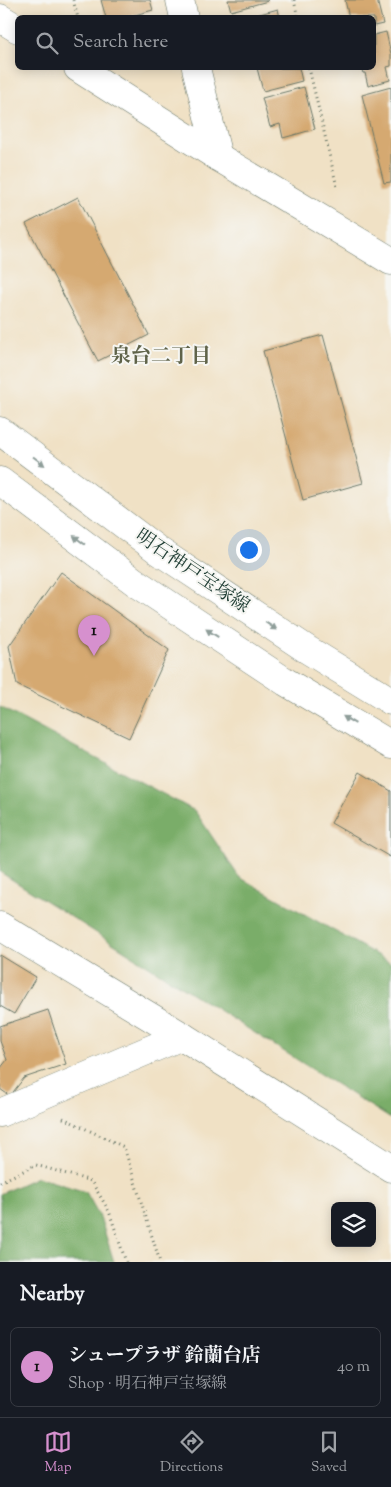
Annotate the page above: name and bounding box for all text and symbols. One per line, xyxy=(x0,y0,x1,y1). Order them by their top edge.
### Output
search box xyxy=(15,15,376,70)
icon: search xyxy=(33,29,61,57)
text: Search here xyxy=(73,29,168,56)
district label: 泉台二丁目 xyxy=(111,343,211,372)
one-way arrow xyxy=(32,455,45,466)
street label: 明石神戸宝塚線 xyxy=(129,524,255,620)
one-way arrow xyxy=(72,535,86,545)
your location xyxy=(236,537,262,563)
pin: 1 xyxy=(78,615,110,656)
one-way arrow xyxy=(264,621,278,631)
one-way arrow xyxy=(205,628,219,638)
one-way arrow xyxy=(343,715,356,724)
map controls xyxy=(331,1202,376,1247)
button: layers xyxy=(331,1202,376,1247)
text: Nearby xyxy=(20,1280,85,1310)
text: シュープラザ 鈴蘭台店 xyxy=(68,1343,261,1370)
text: 1 xyxy=(34,1356,40,1379)
text: 40 m xyxy=(337,1356,370,1379)
text: Shop · 明石神戸宝塚線 xyxy=(68,1373,227,1396)
tab: Map xyxy=(44,1428,72,1478)
tab: Directions xyxy=(160,1428,223,1478)
tab: Saved xyxy=(311,1428,347,1478)

